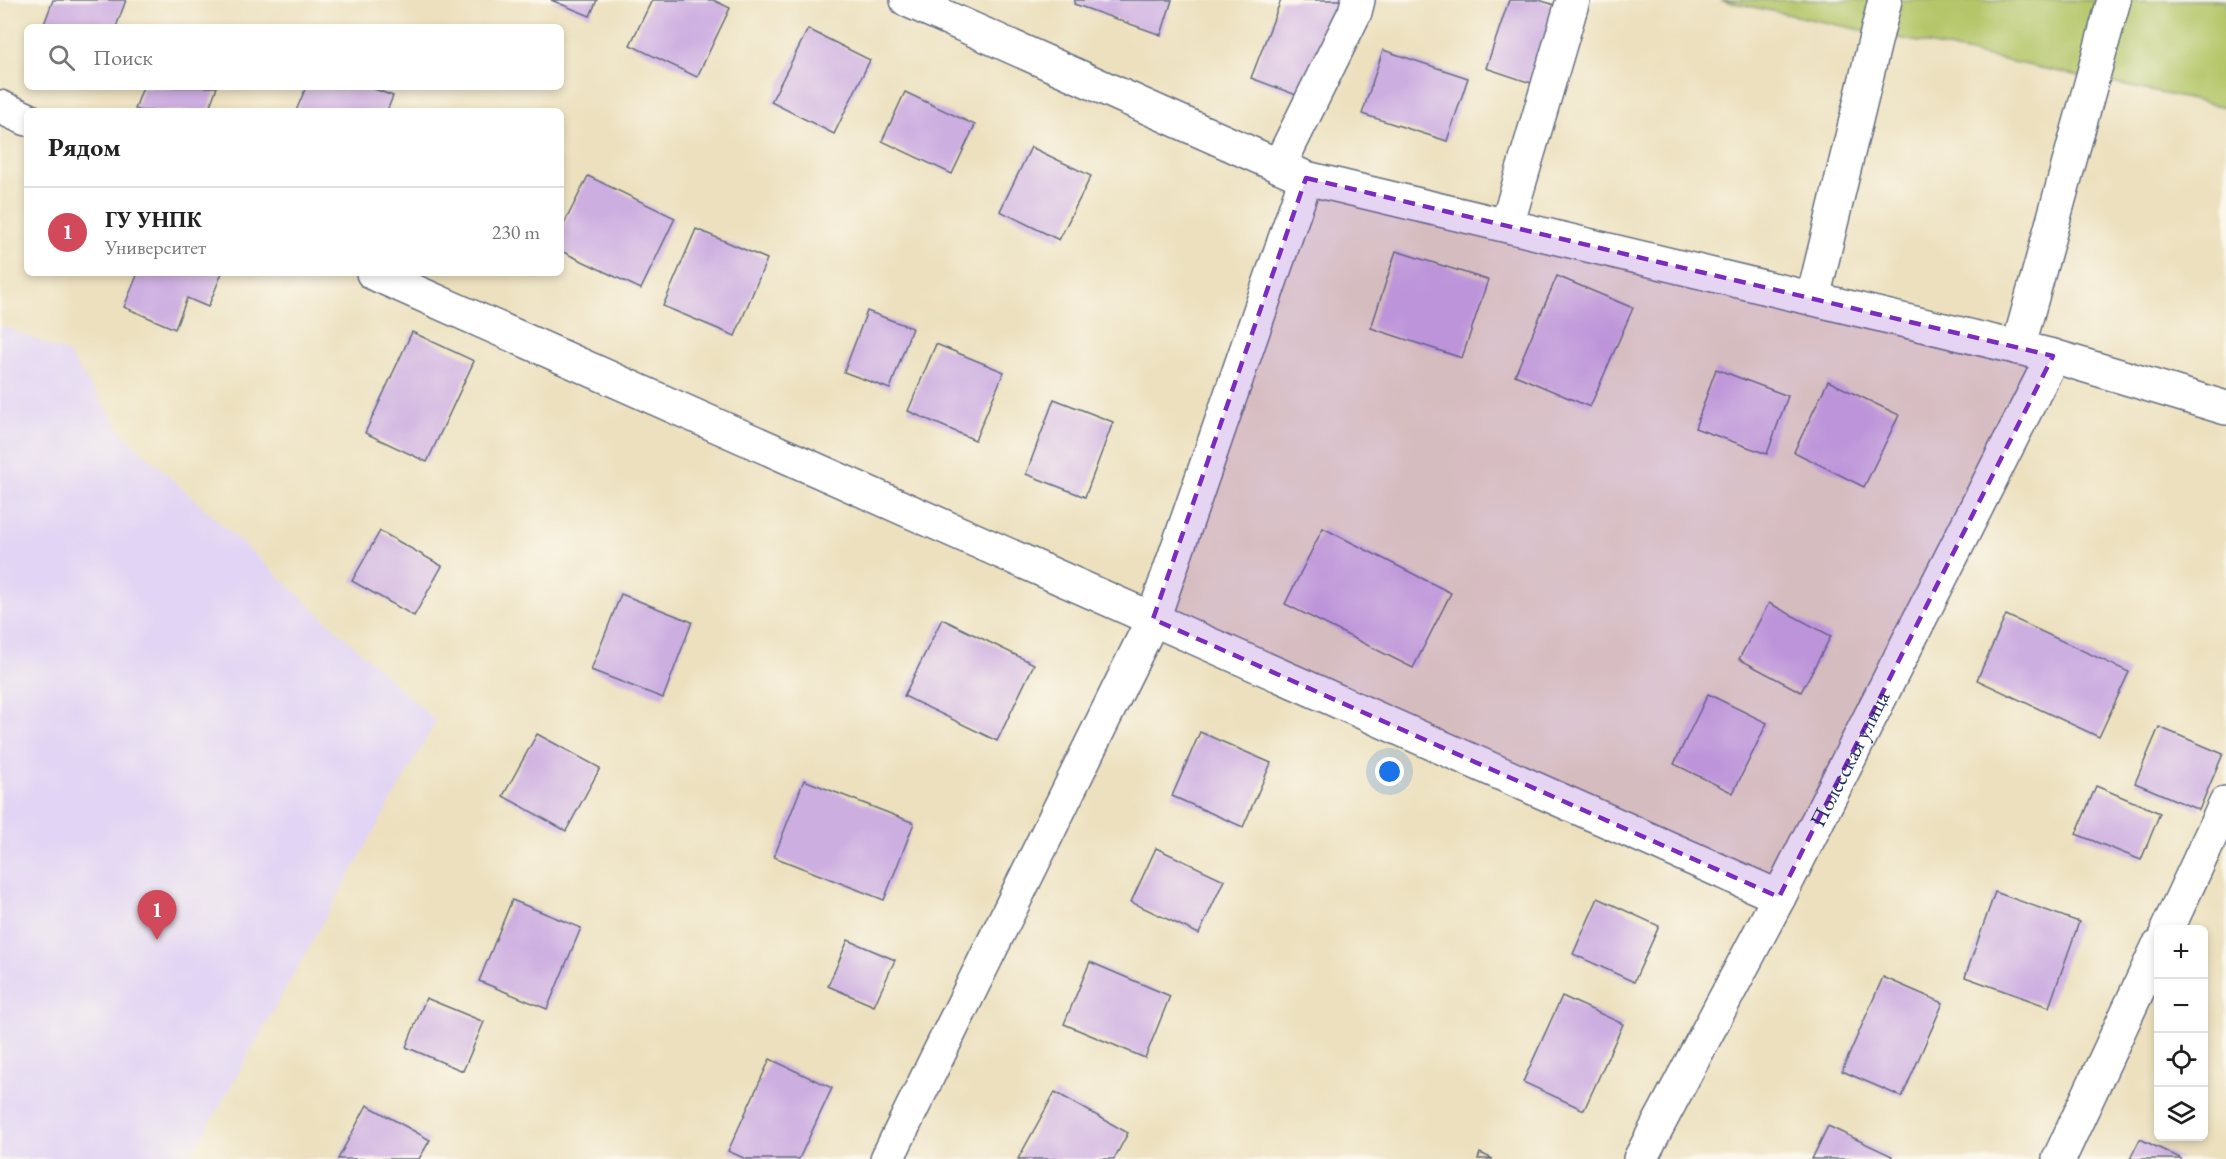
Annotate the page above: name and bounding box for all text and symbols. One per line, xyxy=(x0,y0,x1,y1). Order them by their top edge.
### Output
search box xyxy=(24,24,564,90)
icon: search xyxy=(45,41,78,74)
text: Поиск xyxy=(93,43,153,72)
text: Рядом xyxy=(48,130,121,164)
text: ГУ УНПК xyxy=(105,205,202,234)
text: 1 xyxy=(62,219,73,245)
text: 230 m xyxy=(492,219,540,245)
text: Университет xyxy=(105,234,206,260)
street label: Полесская улица xyxy=(1803,685,1896,832)
your location xyxy=(1375,757,1404,786)
pin: 1 xyxy=(138,890,176,940)
map controls xyxy=(2154,925,2208,1141)
button: + xyxy=(2154,925,2208,979)
button: − xyxy=(2154,979,2208,1033)
button: locate xyxy=(2154,1033,2208,1087)
button: layers xyxy=(2154,1087,2208,1141)

